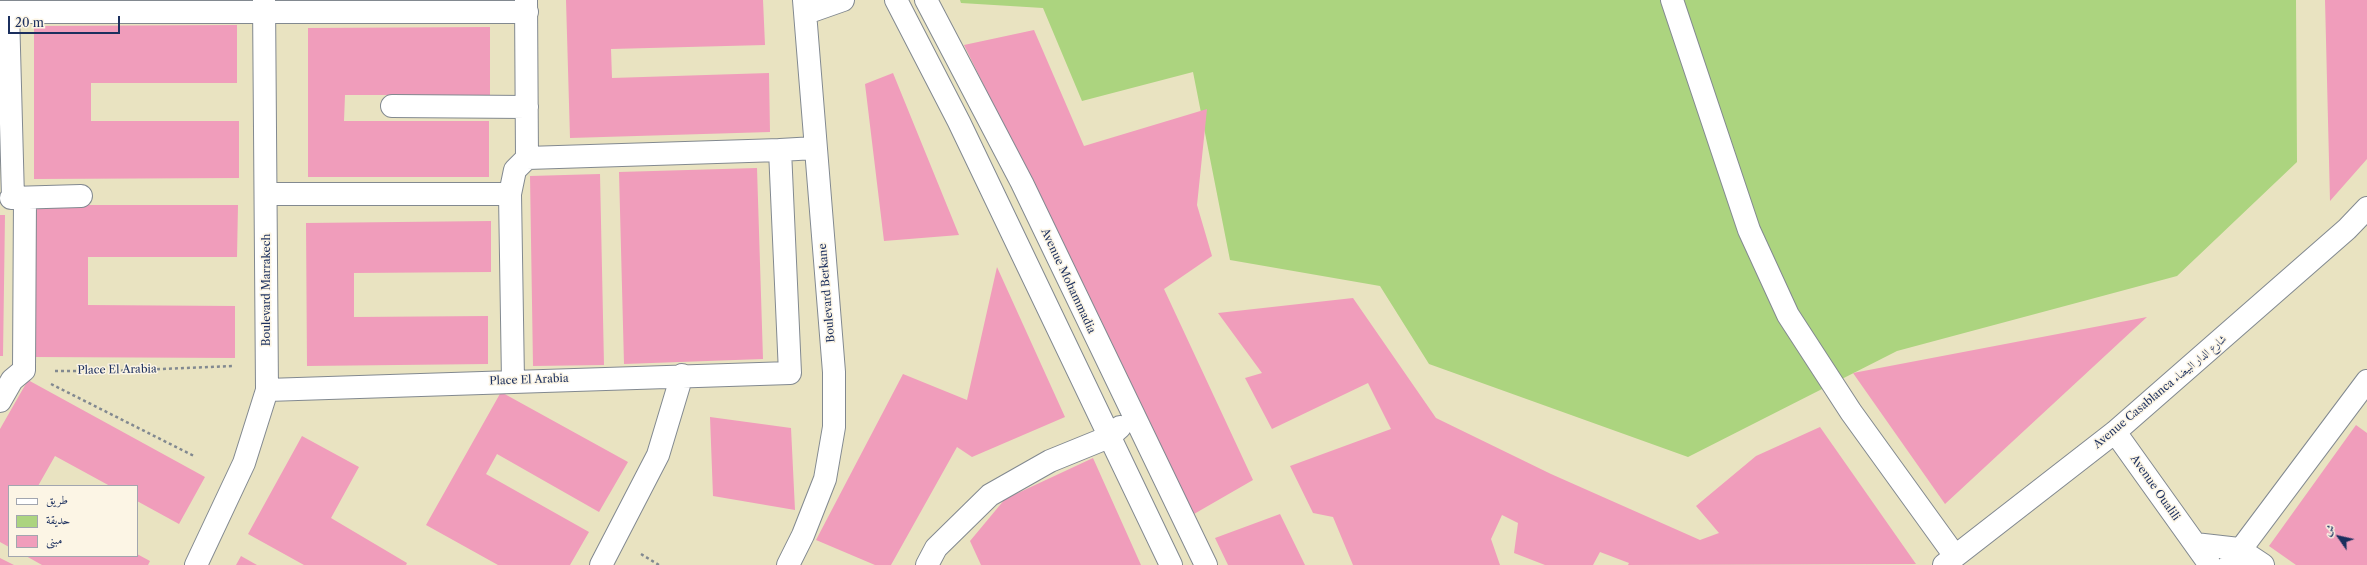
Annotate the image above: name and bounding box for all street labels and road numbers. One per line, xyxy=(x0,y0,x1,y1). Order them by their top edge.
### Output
street label: Avenue Mohammadia xyxy=(1038,226,1098,336)
street label: Boulevard Marrakech xyxy=(260,234,274,346)
street label: Boulevard Berkane xyxy=(816,243,838,343)
street label: Avenue Casablanca شارع الدار البيضاء xyxy=(2091,333,2229,451)
street label: Place El Arabia xyxy=(77,363,157,377)
street label: Place El Arabia xyxy=(489,372,569,388)
street label: Avenue Oualili xyxy=(2128,453,2182,523)

